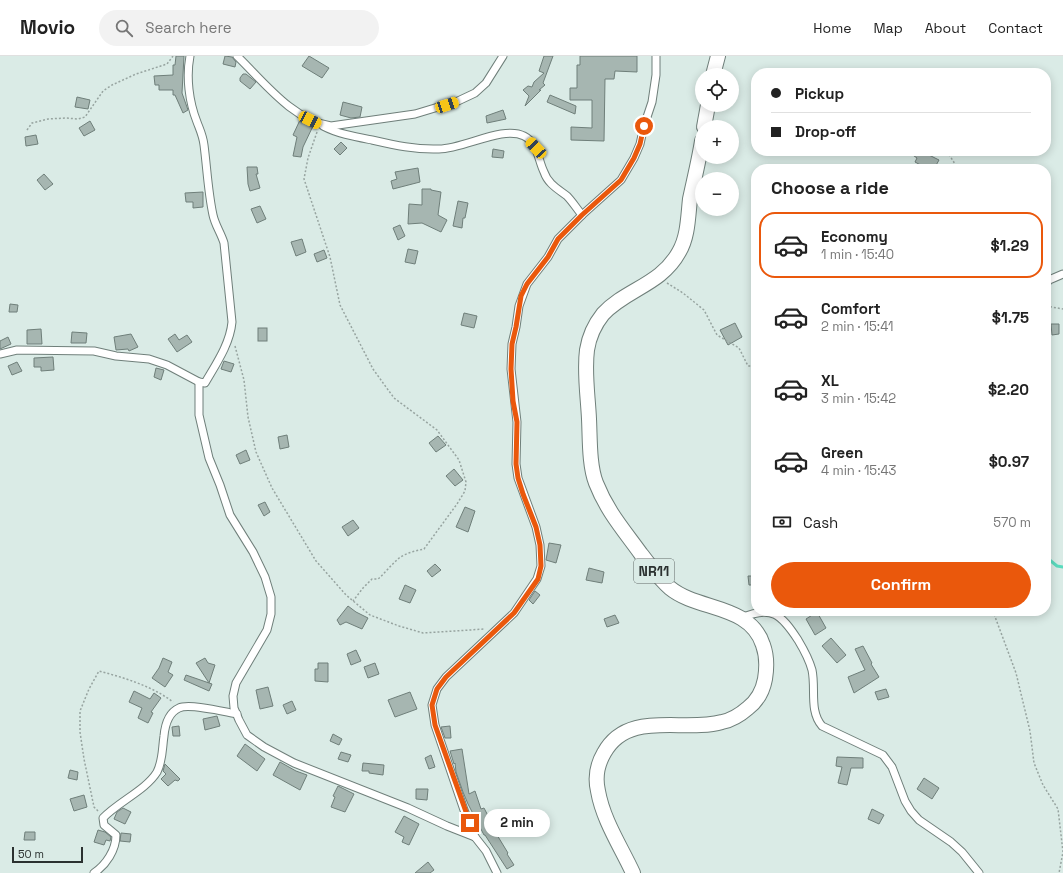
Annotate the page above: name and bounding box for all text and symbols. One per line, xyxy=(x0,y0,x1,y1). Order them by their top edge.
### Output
search box xyxy=(99,10,379,46)
text: Movio xyxy=(20,15,75,40)
icon: search xyxy=(113,17,135,39)
text: Search here xyxy=(145,18,232,37)
text: Home xyxy=(813,19,851,37)
text: Map xyxy=(873,19,903,37)
text: About xyxy=(925,19,966,37)
text: Contact xyxy=(988,19,1043,37)
map controls xyxy=(695,68,739,216)
button: locate xyxy=(695,68,739,112)
text: Pickup xyxy=(795,84,844,103)
car xyxy=(434,96,460,114)
car xyxy=(297,109,323,131)
route start xyxy=(635,117,653,135)
button: + xyxy=(695,120,739,164)
text: Drop-off xyxy=(795,122,856,141)
car xyxy=(523,135,549,161)
button: − xyxy=(695,172,739,216)
text: Choose a ride xyxy=(771,176,889,199)
icon: car xyxy=(773,227,809,263)
text: Economy xyxy=(821,227,888,246)
text: $1.29 xyxy=(991,236,1029,255)
text: 1 min · 15:40 xyxy=(821,246,894,263)
icon: car xyxy=(773,299,809,335)
text: Comfort xyxy=(821,299,881,318)
text: $1.75 xyxy=(992,308,1029,327)
text: 2 min · 15:41 xyxy=(821,318,893,335)
icon: car xyxy=(773,371,809,407)
text: XL xyxy=(821,371,839,390)
text: $2.20 xyxy=(988,380,1029,399)
text: 3 min · 15:42 xyxy=(821,390,896,407)
icon: car xyxy=(773,443,809,479)
text: Green xyxy=(821,443,863,462)
text: $0.97 xyxy=(989,452,1029,471)
text: 4 min · 15:43 xyxy=(821,462,896,479)
icon: cash xyxy=(771,511,793,533)
text: Cash xyxy=(803,513,838,532)
text: 570 m xyxy=(993,514,1031,531)
road number: NR11 xyxy=(634,559,674,583)
button: Confirm xyxy=(771,562,1031,608)
callout: 2 min xyxy=(484,809,550,837)
route end xyxy=(461,814,479,832)
text: 2 min xyxy=(500,814,534,831)
scale bar xyxy=(12,845,83,864)
text: 50 m xyxy=(18,847,44,861)

